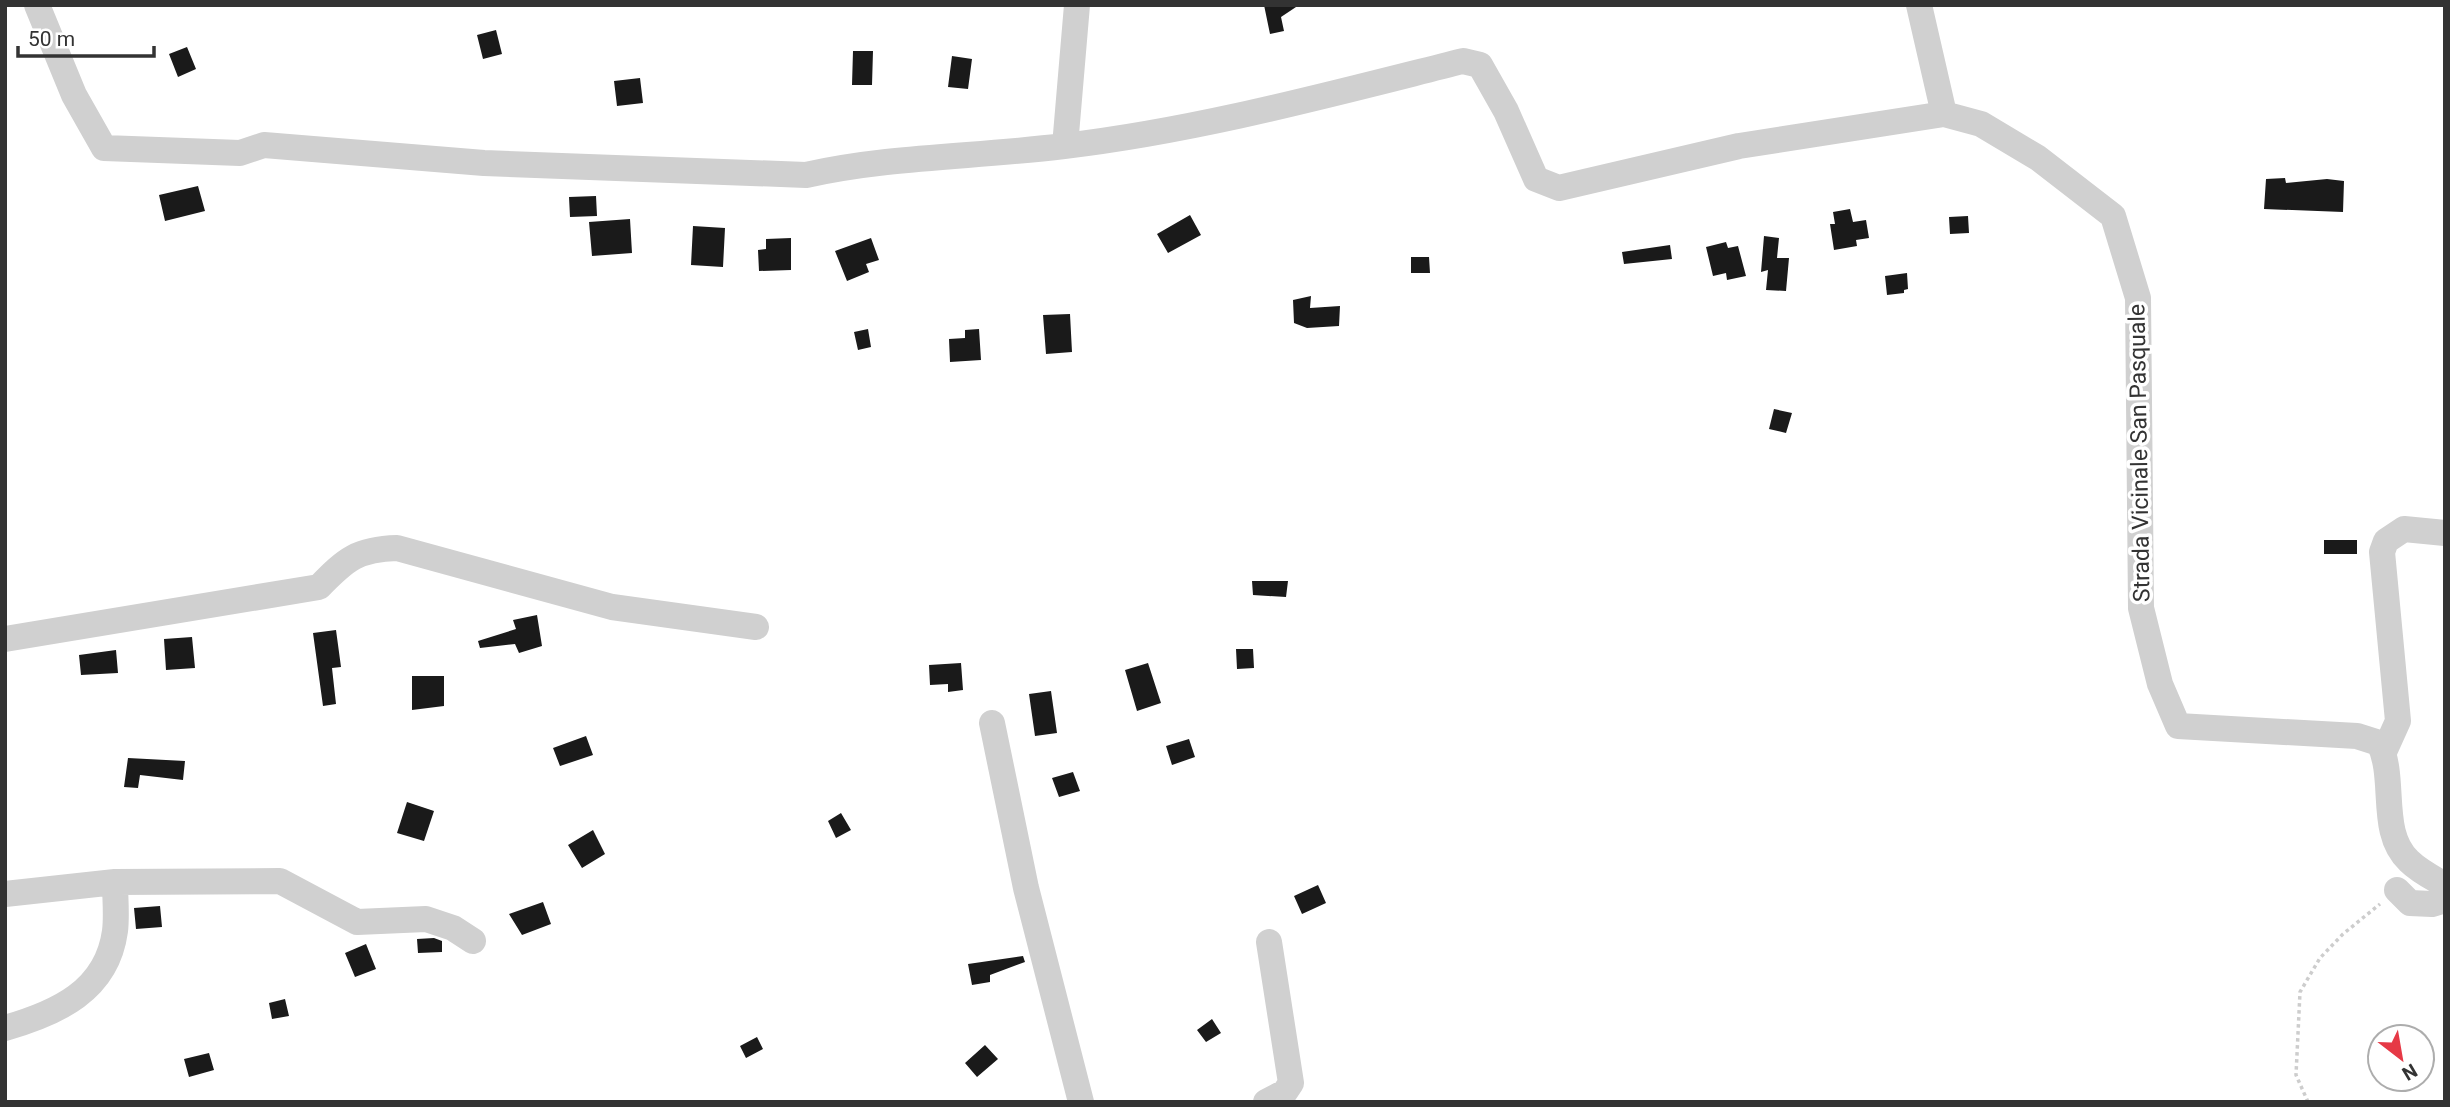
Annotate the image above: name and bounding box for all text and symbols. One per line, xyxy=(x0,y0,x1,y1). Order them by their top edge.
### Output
scale bar xyxy=(18,14,154,58)
text: 50 m xyxy=(28,27,75,51)
street label: Strada Vicinale San Pasquale xyxy=(2123,304,2156,602)
north arrow xyxy=(2366,1023,2436,1093)
text: N xyxy=(2398,1059,2421,1085)

